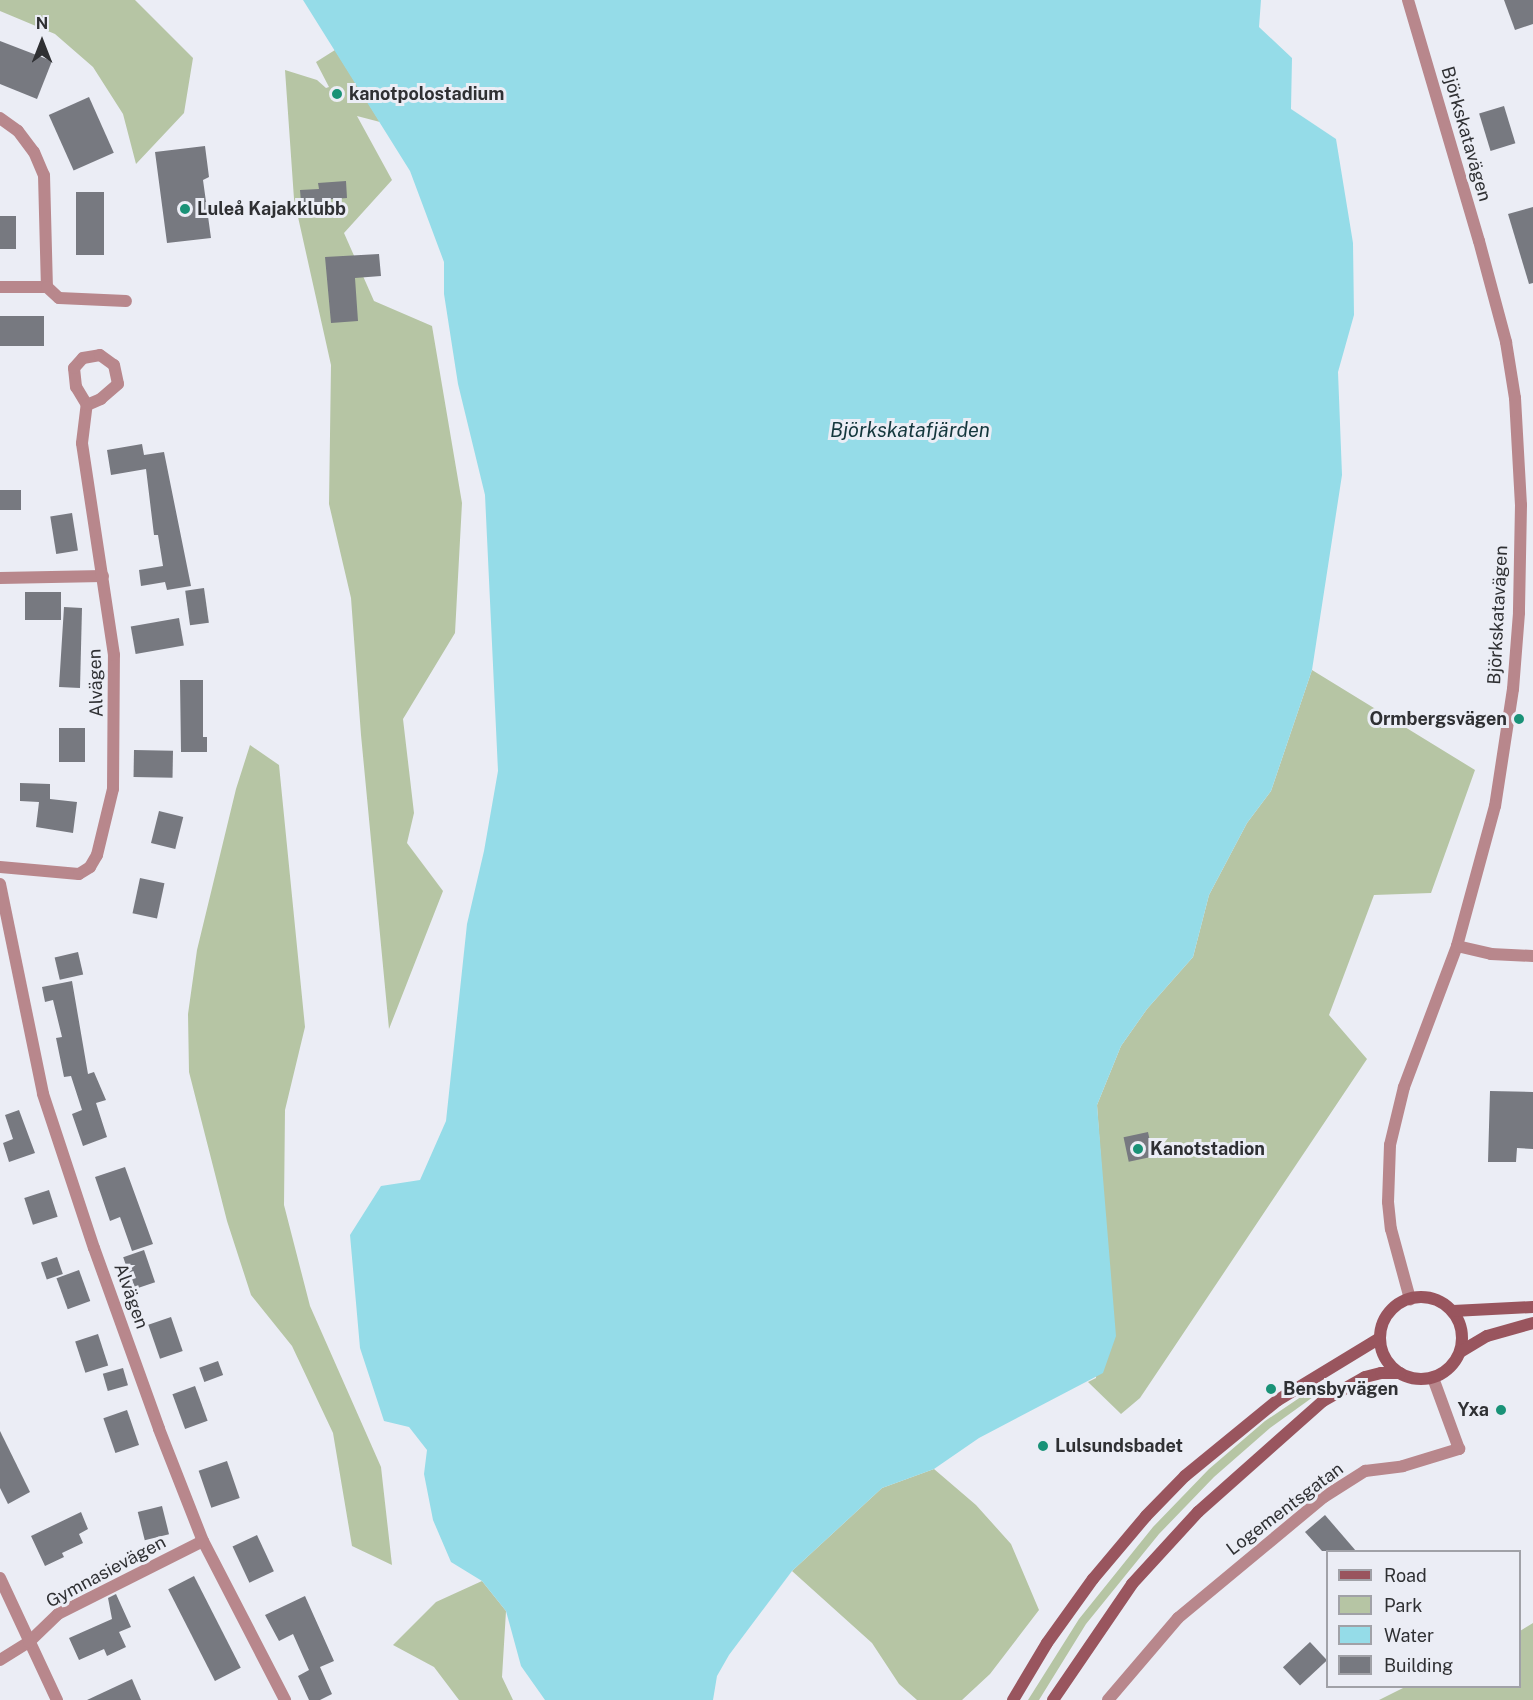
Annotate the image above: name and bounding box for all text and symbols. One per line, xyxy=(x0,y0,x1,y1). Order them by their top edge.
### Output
north arrow xyxy=(12,12,72,72)
text: N xyxy=(36,14,48,33)
street label: Björkskatavägen xyxy=(1436,64,1496,204)
place label: kanotpolostadium xyxy=(349,83,504,105)
marker: kanotpolostadium xyxy=(330,87,344,101)
place label: Luleå Kajakklubb xyxy=(197,198,346,220)
marker: Luleå Kajakklubb xyxy=(178,202,192,216)
water label: Björkskatafjärden xyxy=(830,418,990,442)
street label: Björkskatavägen xyxy=(1484,545,1512,685)
street label: Alvägen xyxy=(84,649,108,717)
place label: Ormbergsvägen xyxy=(1370,708,1507,730)
marker: Ormbergsvägen xyxy=(1512,712,1526,726)
place label: Kanotstadion xyxy=(1150,1138,1265,1160)
marker: Kanotstadion xyxy=(1131,1142,1145,1156)
street label: Alvägen xyxy=(109,1260,153,1332)
place label: Bensbyvägen xyxy=(1283,1378,1398,1400)
marker: Bensbyvägen xyxy=(1264,1382,1278,1396)
place label: Yxa xyxy=(1457,1399,1489,1421)
marker: Yxa xyxy=(1494,1403,1508,1417)
place label: Lulsundsbadet xyxy=(1055,1435,1183,1457)
marker: Lulsundsbadet xyxy=(1036,1439,1050,1453)
street label: Logementsgatan xyxy=(1222,1458,1348,1560)
street label: Gymnasievägen xyxy=(42,1531,170,1613)
legend xyxy=(1326,1550,1521,1688)
text: Road xyxy=(1384,1565,1427,1586)
text: Park xyxy=(1384,1595,1422,1616)
text: Water xyxy=(1384,1625,1434,1646)
text: Building xyxy=(1384,1655,1453,1676)

